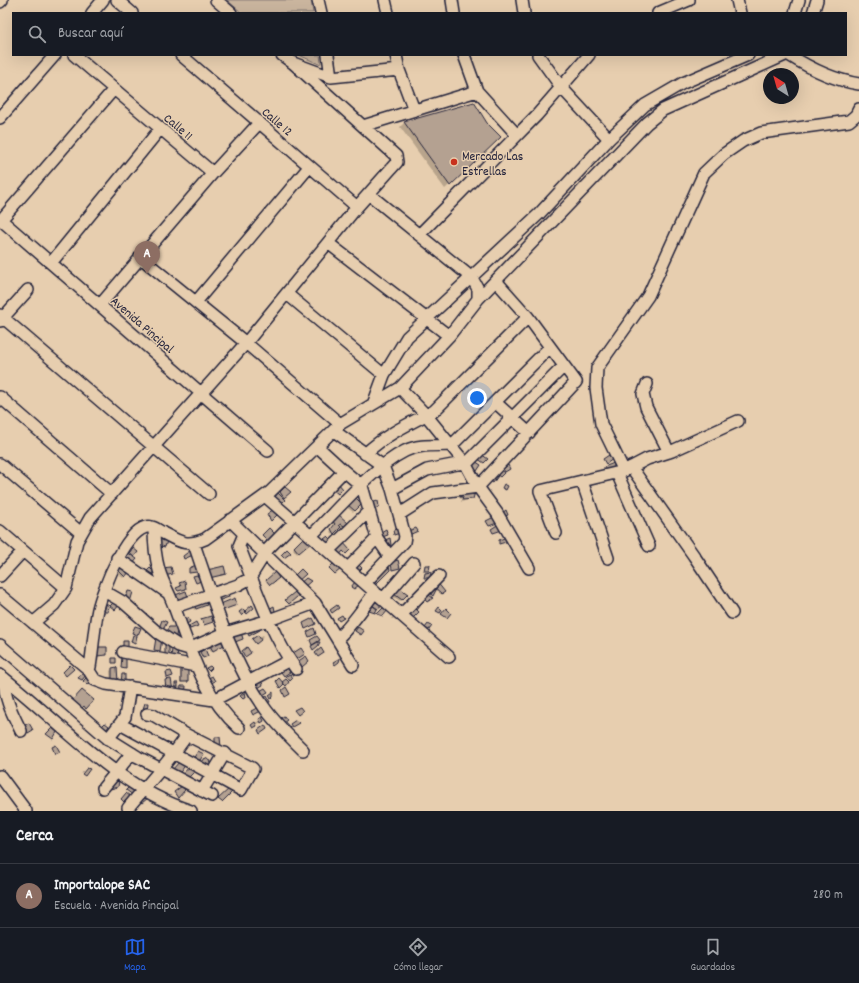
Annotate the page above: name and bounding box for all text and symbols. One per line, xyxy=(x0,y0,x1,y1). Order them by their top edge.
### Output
search box xyxy=(12,12,847,56)
icon: search xyxy=(26,23,48,45)
text: Buscar aquí xyxy=(58,23,123,45)
north arrow xyxy=(763,68,799,104)
street label: Calle 12 xyxy=(257,104,296,142)
street label: Calle 11 xyxy=(159,110,196,146)
place label: Mercado Las Estrellas xyxy=(462,148,523,182)
marker: Mercado Las Estrellas xyxy=(449,157,459,167)
pin: A xyxy=(134,241,160,274)
street label: Avenida Pincipal xyxy=(105,293,177,359)
your location xyxy=(467,388,487,408)
text: Cerca xyxy=(16,825,53,849)
text: Importalope SAC xyxy=(54,875,150,897)
text: A xyxy=(25,886,33,905)
text: 280 m xyxy=(813,886,843,905)
text: Escuela · Avenida Pincipal xyxy=(54,897,179,916)
tab: Mapa xyxy=(124,936,146,976)
tab: Cómo llegar xyxy=(394,936,443,976)
tab: Guardados xyxy=(691,936,735,976)

